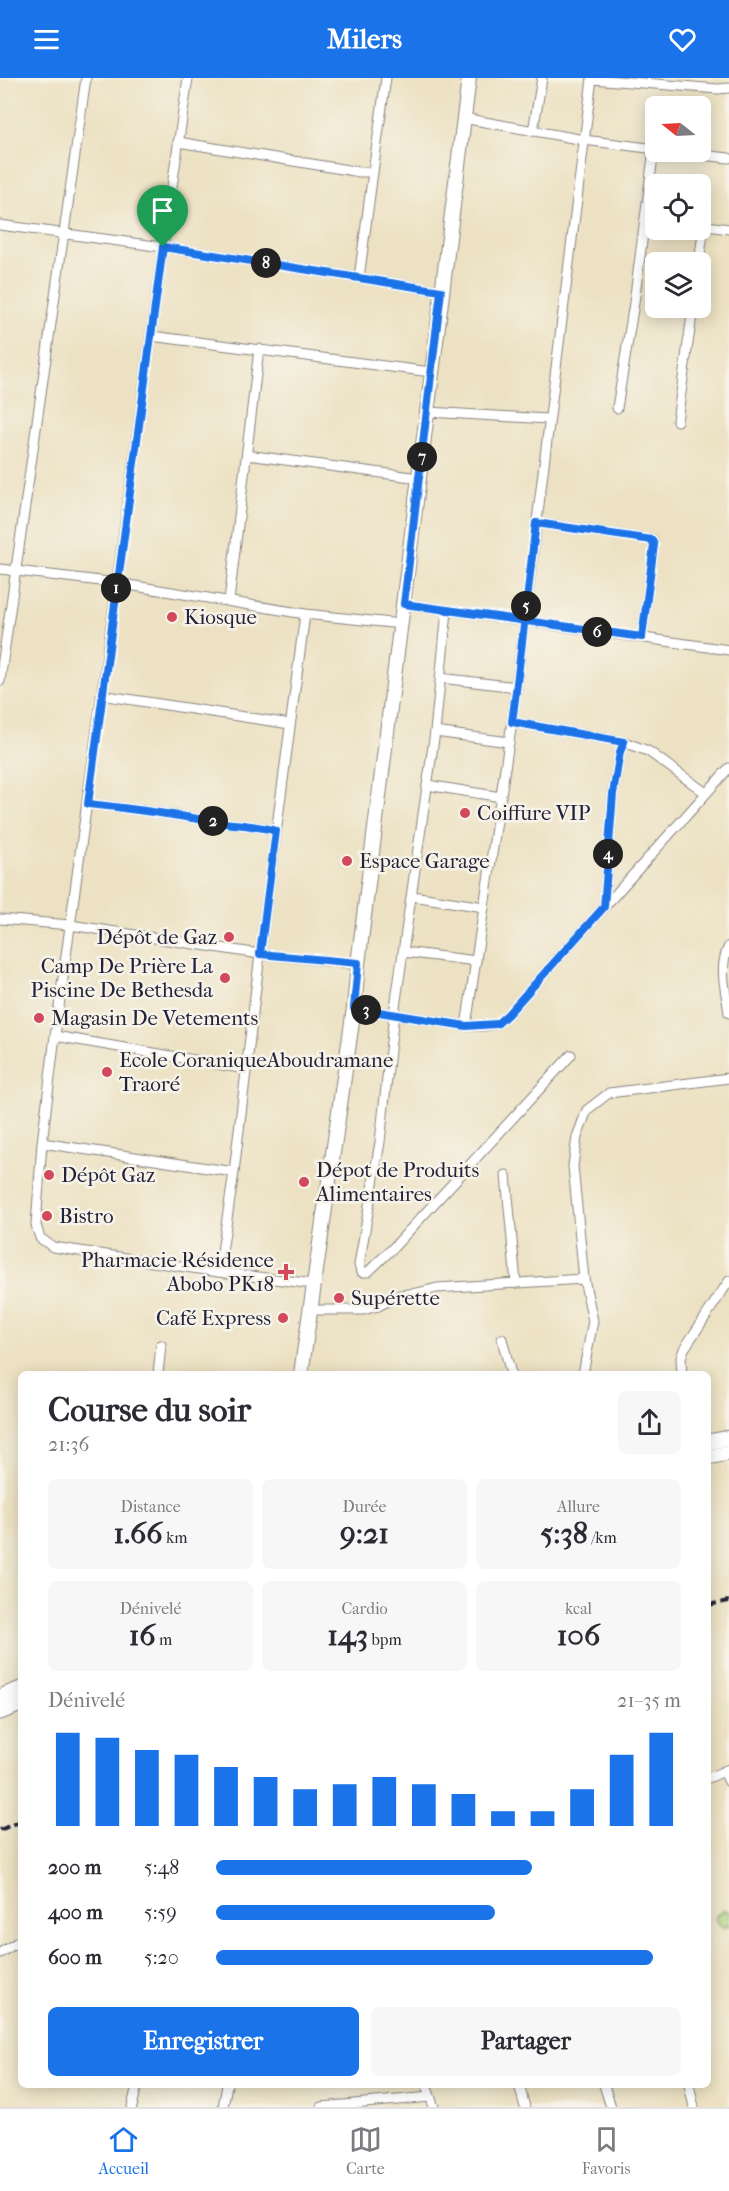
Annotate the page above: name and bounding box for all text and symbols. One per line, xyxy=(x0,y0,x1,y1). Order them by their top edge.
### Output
icon: menu xyxy=(30,23,63,56)
text: Milers xyxy=(327,23,402,55)
icon: heart xyxy=(666,23,699,56)
north arrow xyxy=(645,96,711,162)
map controls xyxy=(645,96,711,318)
button: locate xyxy=(645,174,711,240)
pin xyxy=(137,185,188,247)
icon: arrive xyxy=(146,194,179,227)
pin: 8 xyxy=(251,248,281,278)
button: layers xyxy=(645,252,711,318)
text: 8 xyxy=(262,253,270,272)
pin: 7 xyxy=(407,442,437,472)
text: 7 xyxy=(418,447,426,466)
pin: 1 xyxy=(101,573,131,603)
text: 1 xyxy=(113,578,119,597)
pin: 5 xyxy=(511,591,541,621)
text: 5 xyxy=(523,596,529,615)
place label: Kiosque xyxy=(184,605,257,629)
marker: Kiosque xyxy=(165,610,179,624)
pin: 6 xyxy=(582,617,612,647)
text: 6 xyxy=(593,622,601,641)
place label: Coiffure VIP xyxy=(477,801,591,825)
pin: 2 xyxy=(198,806,228,836)
marker: Coiffure VIP xyxy=(458,806,472,820)
text: 2 xyxy=(209,811,217,830)
pin: 4 xyxy=(593,839,623,869)
text: 4 xyxy=(603,844,613,863)
place label: Espace Garage xyxy=(359,849,490,873)
marker: Espace Garage xyxy=(340,854,354,868)
place label: Dépôt de Gaz xyxy=(96,925,217,949)
marker: Dépôt de Gaz xyxy=(222,930,236,944)
place label: Camp De Prière La Piscine De Bethesda xyxy=(31,954,213,1002)
marker: Camp De Prière La Piscine De Bethesda xyxy=(218,971,232,985)
pin: 3 xyxy=(351,995,381,1025)
text: 3 xyxy=(363,1000,369,1019)
place label: Magasin De Vetements xyxy=(51,1006,258,1030)
marker: Magasin De Vetements xyxy=(32,1011,46,1025)
place label: Ecole CoraniqueAboudramane Traoré xyxy=(119,1048,393,1096)
marker: Ecole CoraniqueAboudramane Traoré xyxy=(100,1065,114,1079)
place label: Dépot de Produits Alimentaires xyxy=(315,1158,480,1206)
place label: Dépôt Gaz xyxy=(61,1163,155,1187)
marker: Dépôt Gaz xyxy=(42,1168,56,1182)
marker: Dépot de Produits Alimentaires xyxy=(297,1175,311,1189)
place label: Bistro xyxy=(59,1204,114,1228)
marker: Bistro xyxy=(40,1209,54,1223)
place label: Pharmacie Résidence Abobo PK18 xyxy=(81,1248,274,1296)
marker: Pharmacie Résidence Abobo PK18 xyxy=(279,1265,293,1279)
place label: Supérette xyxy=(351,1286,440,1310)
marker: Supérette xyxy=(332,1291,346,1305)
place label: Café Express xyxy=(156,1306,271,1330)
marker: Café Express xyxy=(276,1311,290,1325)
text: Course du soir xyxy=(48,1391,251,1430)
button: share xyxy=(618,1391,681,1454)
text: 21:36 xyxy=(48,1433,89,1456)
text: Distance xyxy=(120,1497,181,1516)
text: Durée xyxy=(343,1497,386,1516)
text: Allure xyxy=(557,1497,600,1516)
text: 1.66 xyxy=(114,1516,163,1551)
text: 9:21 xyxy=(340,1516,389,1551)
text: 5:38 xyxy=(540,1516,588,1551)
text: km xyxy=(163,1528,187,1547)
text: /km xyxy=(588,1528,617,1547)
text: Dénivelé xyxy=(120,1599,181,1618)
text: Cardio xyxy=(341,1599,388,1618)
text: kcal xyxy=(565,1599,592,1618)
text: 16 xyxy=(129,1618,156,1653)
text: 143 xyxy=(327,1618,368,1653)
text: 106 xyxy=(557,1618,600,1653)
text: m xyxy=(156,1630,172,1649)
text: bpm xyxy=(368,1630,402,1649)
text: Dénivelé xyxy=(48,1689,125,1712)
text: 21–35 m xyxy=(617,1689,681,1712)
text: 200 m xyxy=(48,1856,101,1879)
text: 5:48 xyxy=(144,1856,179,1879)
text: 400 m xyxy=(48,1901,103,1924)
text: 5:59 xyxy=(144,1901,177,1924)
text: 600 m xyxy=(48,1946,102,1969)
text: 5:20 xyxy=(144,1946,179,1969)
button: Enregistrer xyxy=(48,2007,359,2076)
button: Partager xyxy=(371,2007,681,2076)
tab: Accueil xyxy=(99,2123,149,2178)
tab: Carte xyxy=(346,2123,385,2178)
tab: Favoris xyxy=(582,2123,630,2178)

